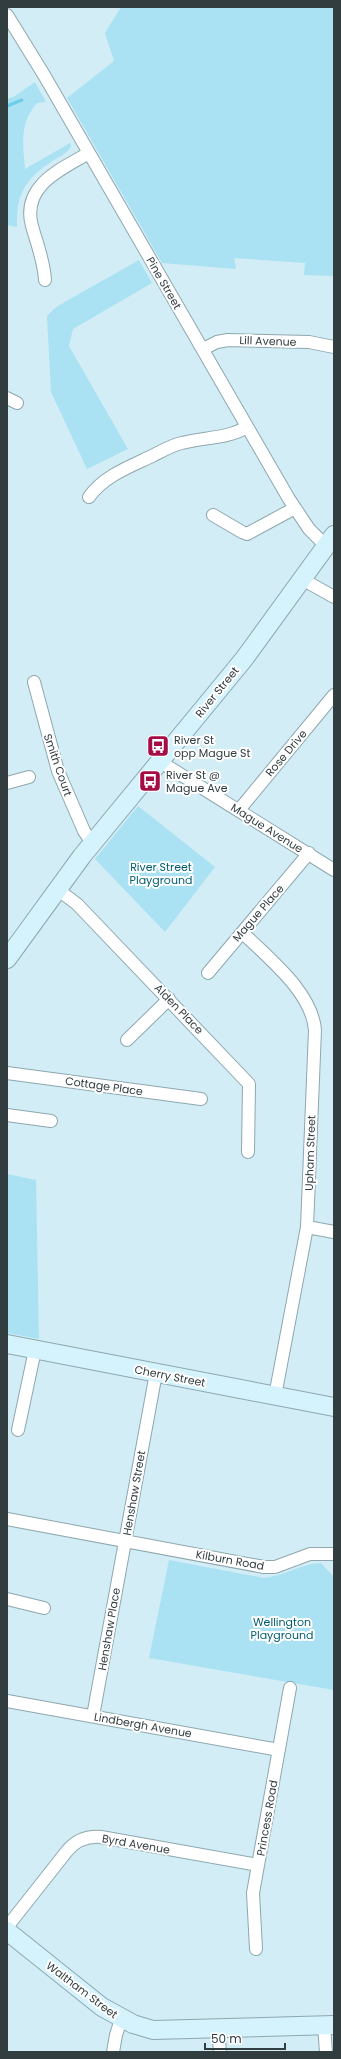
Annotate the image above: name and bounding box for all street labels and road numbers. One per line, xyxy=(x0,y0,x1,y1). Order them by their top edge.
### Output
street label: Pine Street xyxy=(143,254,185,312)
street label: Lill Avenue xyxy=(239,332,297,350)
street label: River Street xyxy=(191,663,243,721)
street label: Rose Drive xyxy=(262,726,310,780)
street label: Smith Court xyxy=(40,732,76,798)
street label: Mague Avenue xyxy=(228,799,306,857)
street label: Mague Place xyxy=(229,881,287,945)
street label: Alden Place xyxy=(151,980,207,1038)
street label: Cottage Place xyxy=(64,1073,144,1099)
street label: Upham Street xyxy=(301,1115,319,1191)
street label: Cherry Street xyxy=(133,1361,207,1391)
street label: Henshaw Street xyxy=(119,1449,149,1537)
street label: Kilburn Road xyxy=(195,1546,265,1574)
street label: Henshaw Place xyxy=(94,1586,124,1672)
street label: Lindbergh Avenue xyxy=(93,1709,193,1742)
street label: Princess Road xyxy=(252,1779,282,1857)
street label: Byrd Avenue xyxy=(101,1830,171,1858)
street label: Waltham Street xyxy=(43,1958,121,2022)

